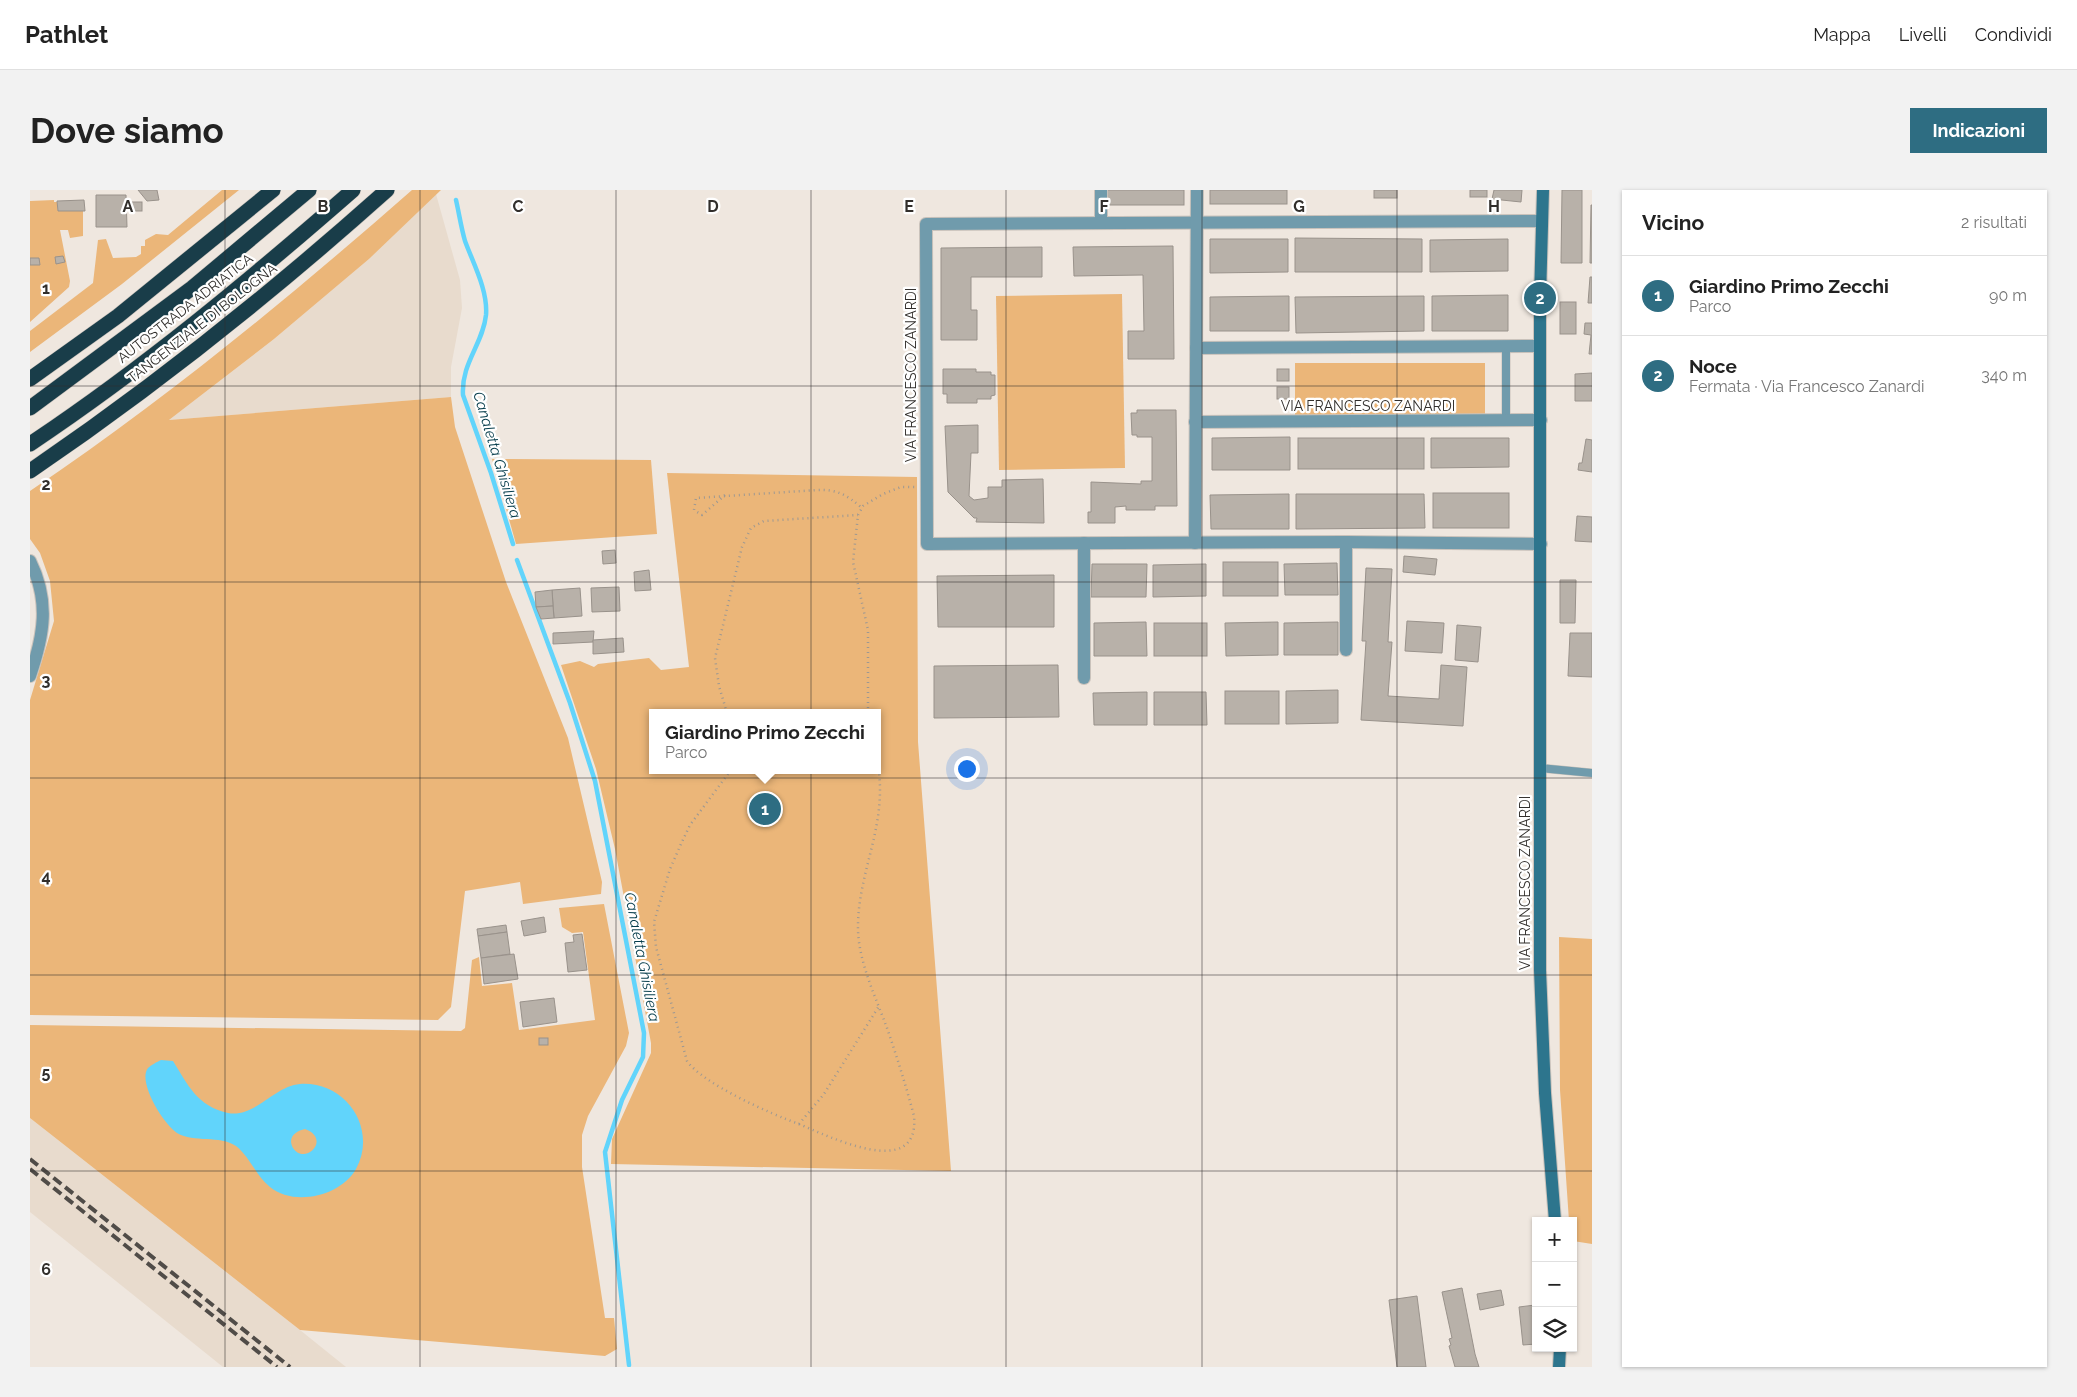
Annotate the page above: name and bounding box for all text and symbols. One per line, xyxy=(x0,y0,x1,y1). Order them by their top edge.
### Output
text: Pathlet xyxy=(25,20,108,49)
text: Mappa xyxy=(1813,24,1871,45)
text: Livelli xyxy=(1899,24,1947,45)
text: Condividi xyxy=(1975,24,2052,45)
button: Indicazioni xyxy=(1910,108,2047,153)
text: Dove siamo xyxy=(30,110,224,151)
text: A xyxy=(123,197,134,216)
text: B xyxy=(318,197,329,216)
text: C xyxy=(513,197,524,216)
text: D xyxy=(707,197,719,216)
text: E xyxy=(904,197,914,216)
text: F xyxy=(1099,197,1109,216)
text: G xyxy=(1293,197,1305,216)
text: H xyxy=(1488,197,1500,216)
text: Vicino xyxy=(1642,210,1704,235)
text: 2 risultati xyxy=(1961,213,2027,232)
street label: AUTOSTRADA ADRIATICA xyxy=(114,250,256,366)
street label: TANGENZIALE DI BOLOGNA xyxy=(124,260,280,386)
text: Giardino Primo Zecchi xyxy=(1689,275,1889,297)
text: 1 xyxy=(42,279,50,298)
pin: 2 xyxy=(1524,279,1556,317)
text: 1 xyxy=(1654,286,1662,305)
text: 90 m xyxy=(1989,286,2027,305)
street label: VIA FRANCESCO ZANARDI xyxy=(903,288,919,462)
text: Parco xyxy=(1689,297,1731,316)
text: Noce xyxy=(1689,355,1737,377)
text: 2 xyxy=(1653,366,1663,385)
text: 340 m xyxy=(1981,366,2027,385)
text: Fermata · Via Francesco Zanardi xyxy=(1689,377,1924,396)
water label: Canaletta Ghisiliera xyxy=(469,390,525,520)
street label: VIA FRANCESCO ZANARDI xyxy=(1281,398,1455,414)
text: 2 xyxy=(41,475,51,494)
text: 3 xyxy=(42,671,51,690)
popup xyxy=(649,709,881,774)
text: Giardino Primo Zecchi xyxy=(665,721,865,743)
text: Parco xyxy=(665,743,707,762)
your location xyxy=(954,756,980,782)
pin: 1 xyxy=(749,790,781,828)
street label: VIA FRANCESCO ZANARDI xyxy=(1517,796,1533,970)
text: 4 xyxy=(41,867,51,886)
water label: Canaletta Ghisiliera xyxy=(621,891,663,1023)
text: 5 xyxy=(42,1063,51,1082)
map controls xyxy=(1532,1217,1577,1352)
button: + xyxy=(1532,1217,1577,1262)
text: 6 xyxy=(41,1260,51,1279)
button: − xyxy=(1532,1262,1577,1307)
button: layers xyxy=(1532,1307,1577,1352)

